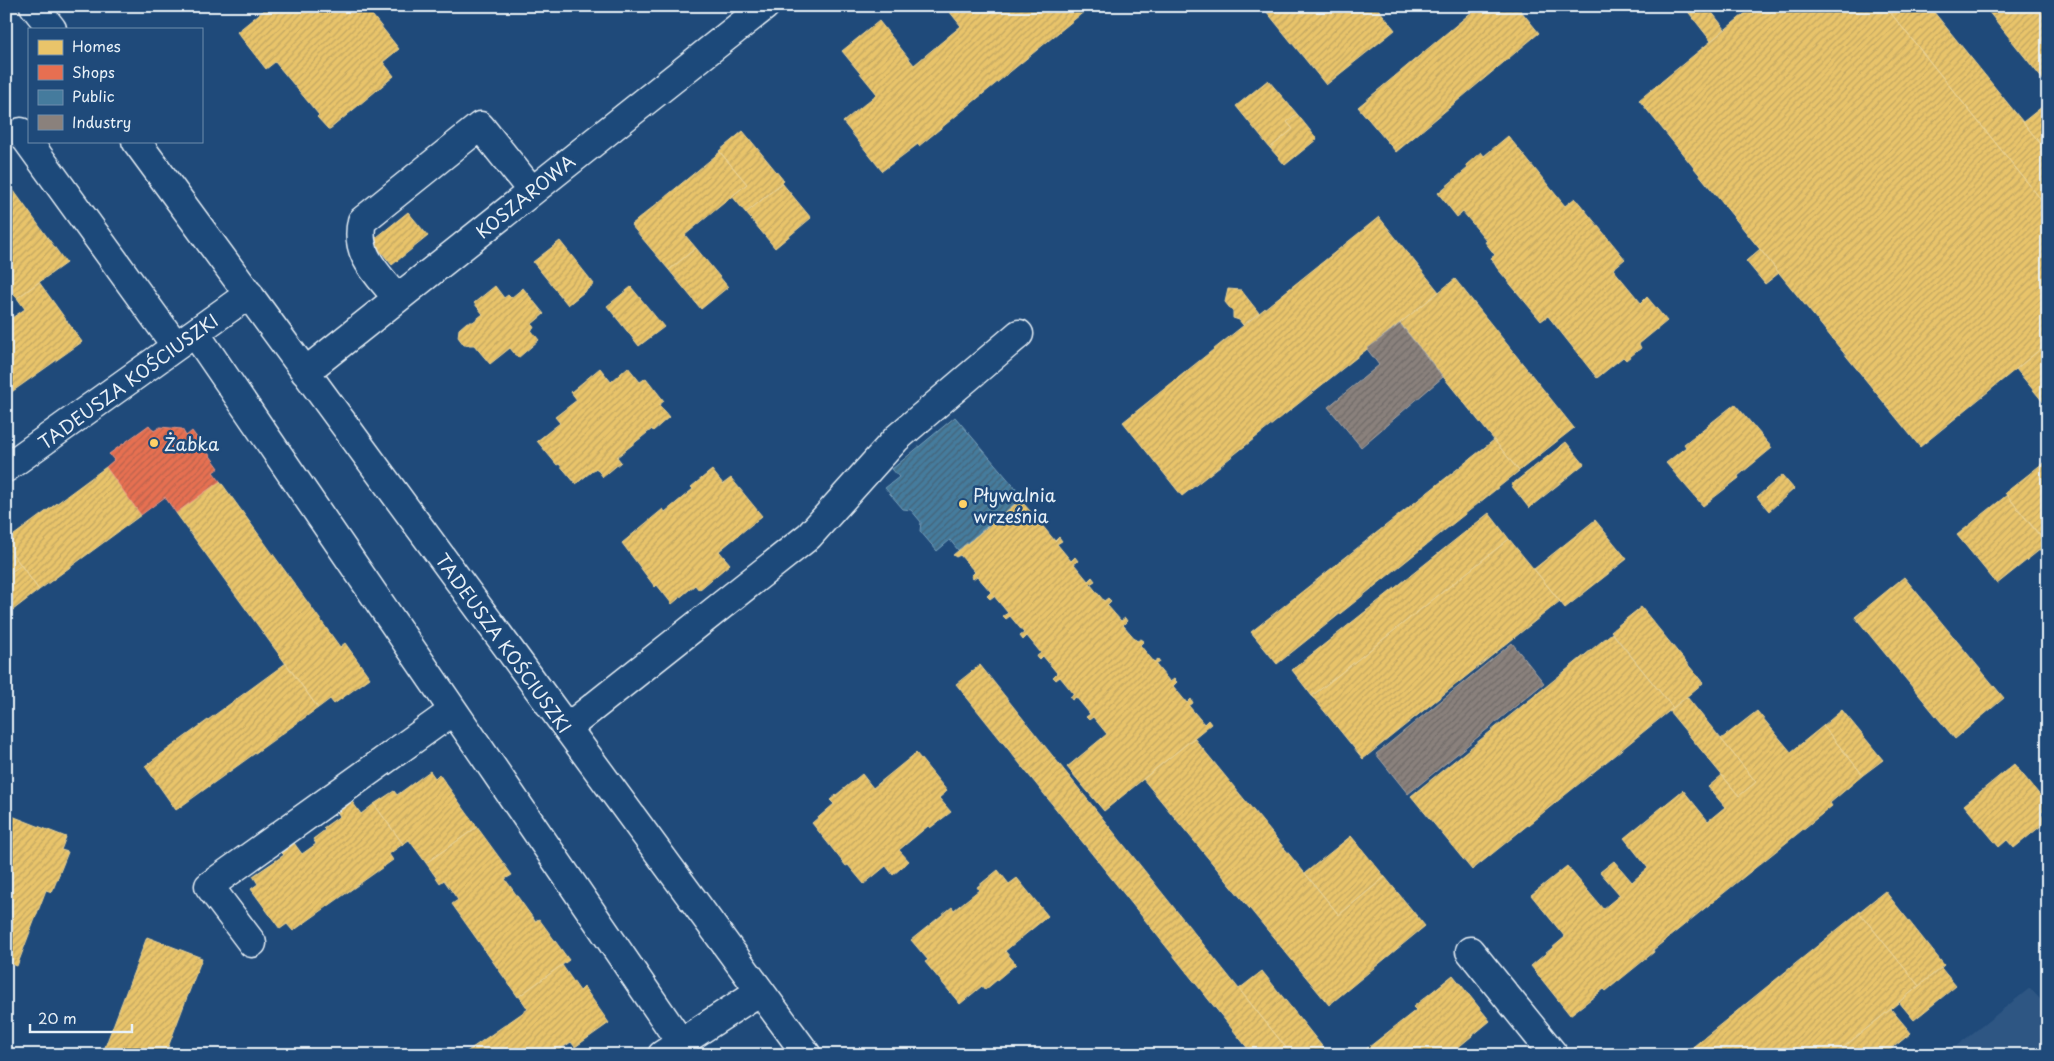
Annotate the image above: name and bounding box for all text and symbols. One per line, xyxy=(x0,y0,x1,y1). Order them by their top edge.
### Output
legend xyxy=(28,28,202,142)
text: Homes xyxy=(72,34,121,57)
text: Shops xyxy=(72,60,115,83)
text: Public xyxy=(72,84,115,107)
text: Industry xyxy=(72,110,131,133)
street label: KOSZAROWA xyxy=(470,147,581,244)
street label: TADEUSZA KOŚCIUSZKI xyxy=(33,306,223,456)
place label: Żabka xyxy=(164,430,220,457)
marker: Żabka xyxy=(148,437,160,449)
place label: Pływalnia września xyxy=(973,481,1056,529)
marker: Pływalnia września xyxy=(957,498,969,510)
street label: TADEUSZA KOŚCIUSZKI xyxy=(429,548,579,738)
scale bar xyxy=(30,1001,132,1033)
text: 20 m xyxy=(38,1006,77,1029)

